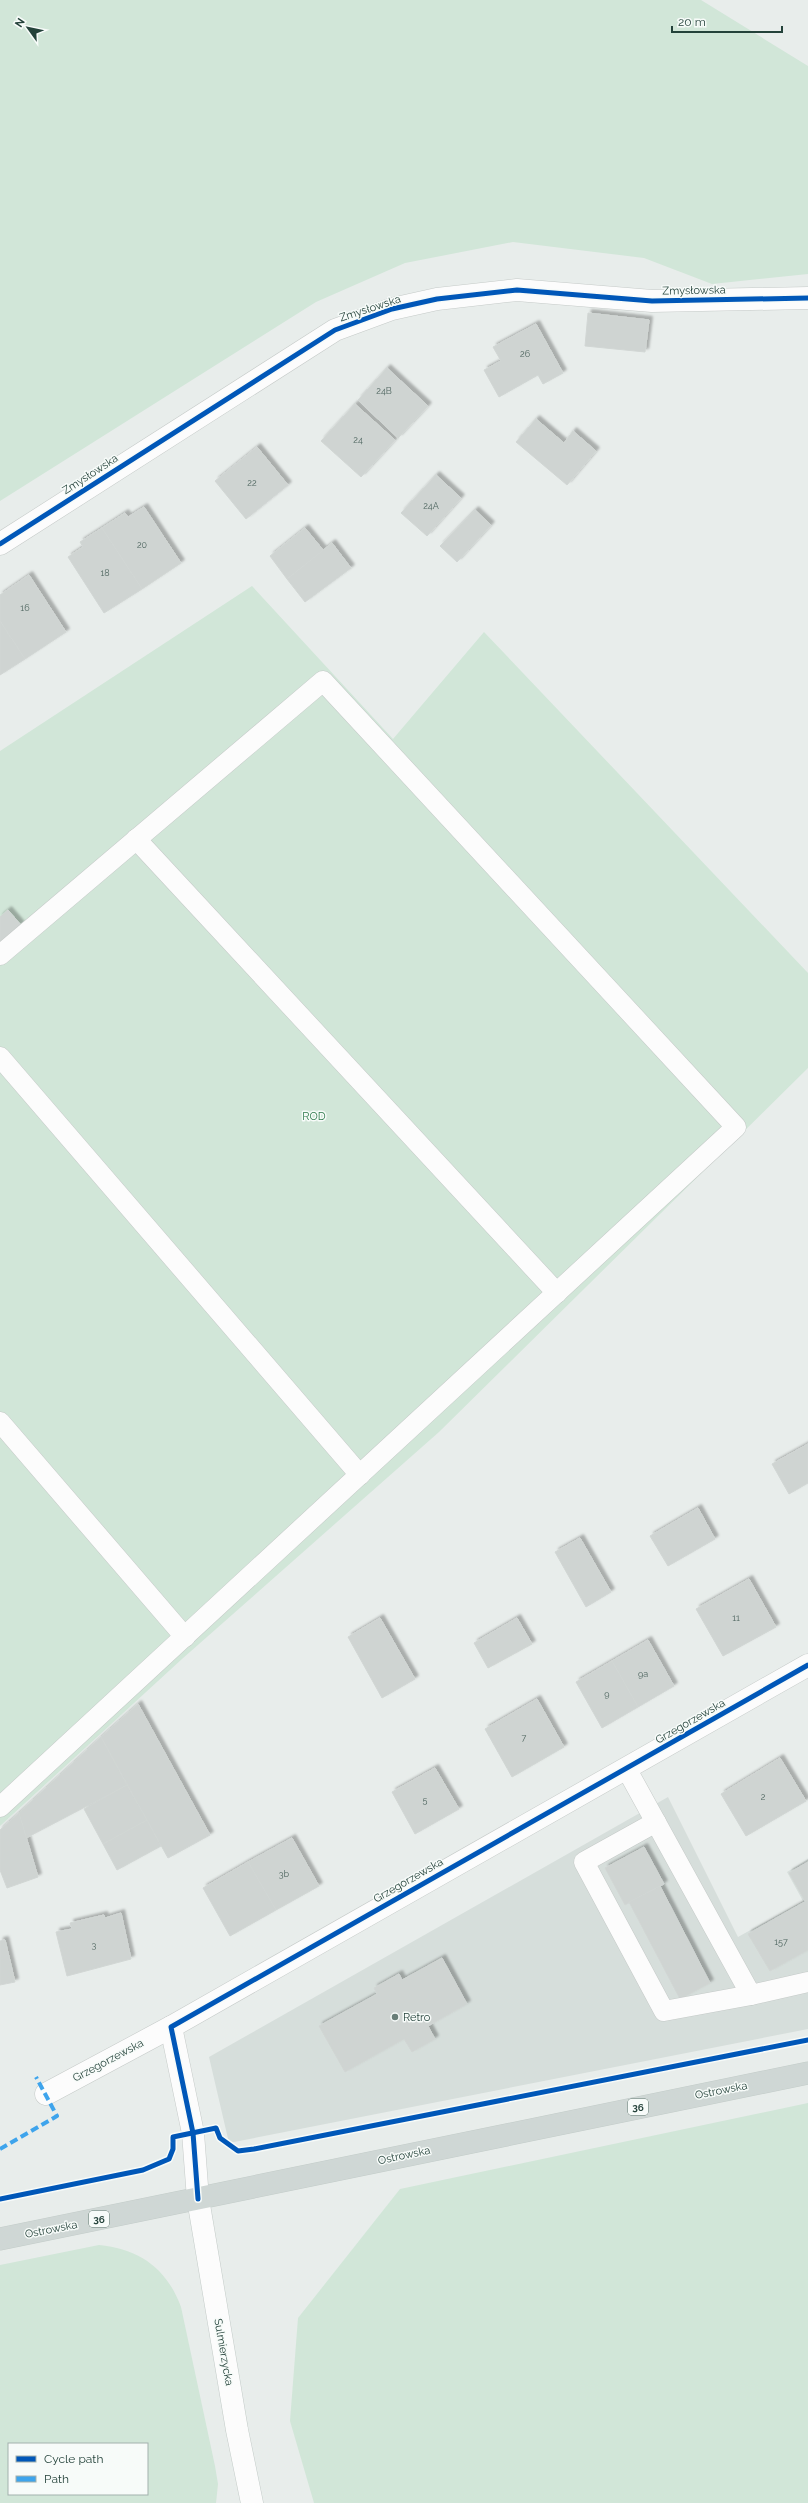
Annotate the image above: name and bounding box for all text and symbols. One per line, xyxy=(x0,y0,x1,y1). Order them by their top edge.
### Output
north arrow xyxy=(8,8,48,48)
scale bar xyxy=(672,8,782,34)
text: 20 m xyxy=(678,15,706,29)
text: N xyxy=(12,16,28,30)
street label: Zmysłowska xyxy=(662,283,726,298)
street label: Zmysłowska xyxy=(338,292,402,324)
house number: 26 xyxy=(520,349,531,359)
house number: 24B xyxy=(376,386,392,396)
house number: 24 xyxy=(353,435,363,445)
street label: Zmysłowska xyxy=(60,452,120,497)
house number: 22 xyxy=(247,478,257,488)
house number: 24A xyxy=(423,501,439,511)
house number: 20 xyxy=(137,540,148,550)
house number: 18 xyxy=(100,568,110,578)
house number: 16 xyxy=(20,603,30,613)
park label: ROD xyxy=(302,1110,326,1123)
house number: 11 xyxy=(732,1613,740,1623)
house number: 9a xyxy=(638,1669,648,1679)
house number: 9 xyxy=(604,1689,610,1699)
street label: Grzegorzewska xyxy=(653,1696,727,1747)
house number: 7 xyxy=(522,1733,527,1743)
house number: 2 xyxy=(761,1792,766,1802)
house number: 5 xyxy=(423,1795,428,1805)
street label: Grzegorzewska xyxy=(371,1855,445,1906)
house number: 3b xyxy=(279,1869,290,1879)
house number: 157 xyxy=(774,1937,788,1947)
house number: 3 xyxy=(92,1940,97,1950)
place label: Retro xyxy=(403,2011,431,2024)
marker: Retro xyxy=(390,2012,400,2022)
street label: Grzegorzewska xyxy=(71,2036,146,2085)
street label: Ostrowska xyxy=(694,2079,748,2102)
road number: 36 xyxy=(628,2099,648,2115)
street label: Ostrowska xyxy=(377,2144,431,2167)
road number: 36 xyxy=(89,2211,109,2227)
street label: Ostrowska xyxy=(24,2218,78,2241)
street label: Sulmierzycka xyxy=(211,2317,236,2387)
legend xyxy=(8,2443,148,2495)
text: Cycle path xyxy=(44,2452,103,2466)
text: Path xyxy=(44,2472,69,2486)

